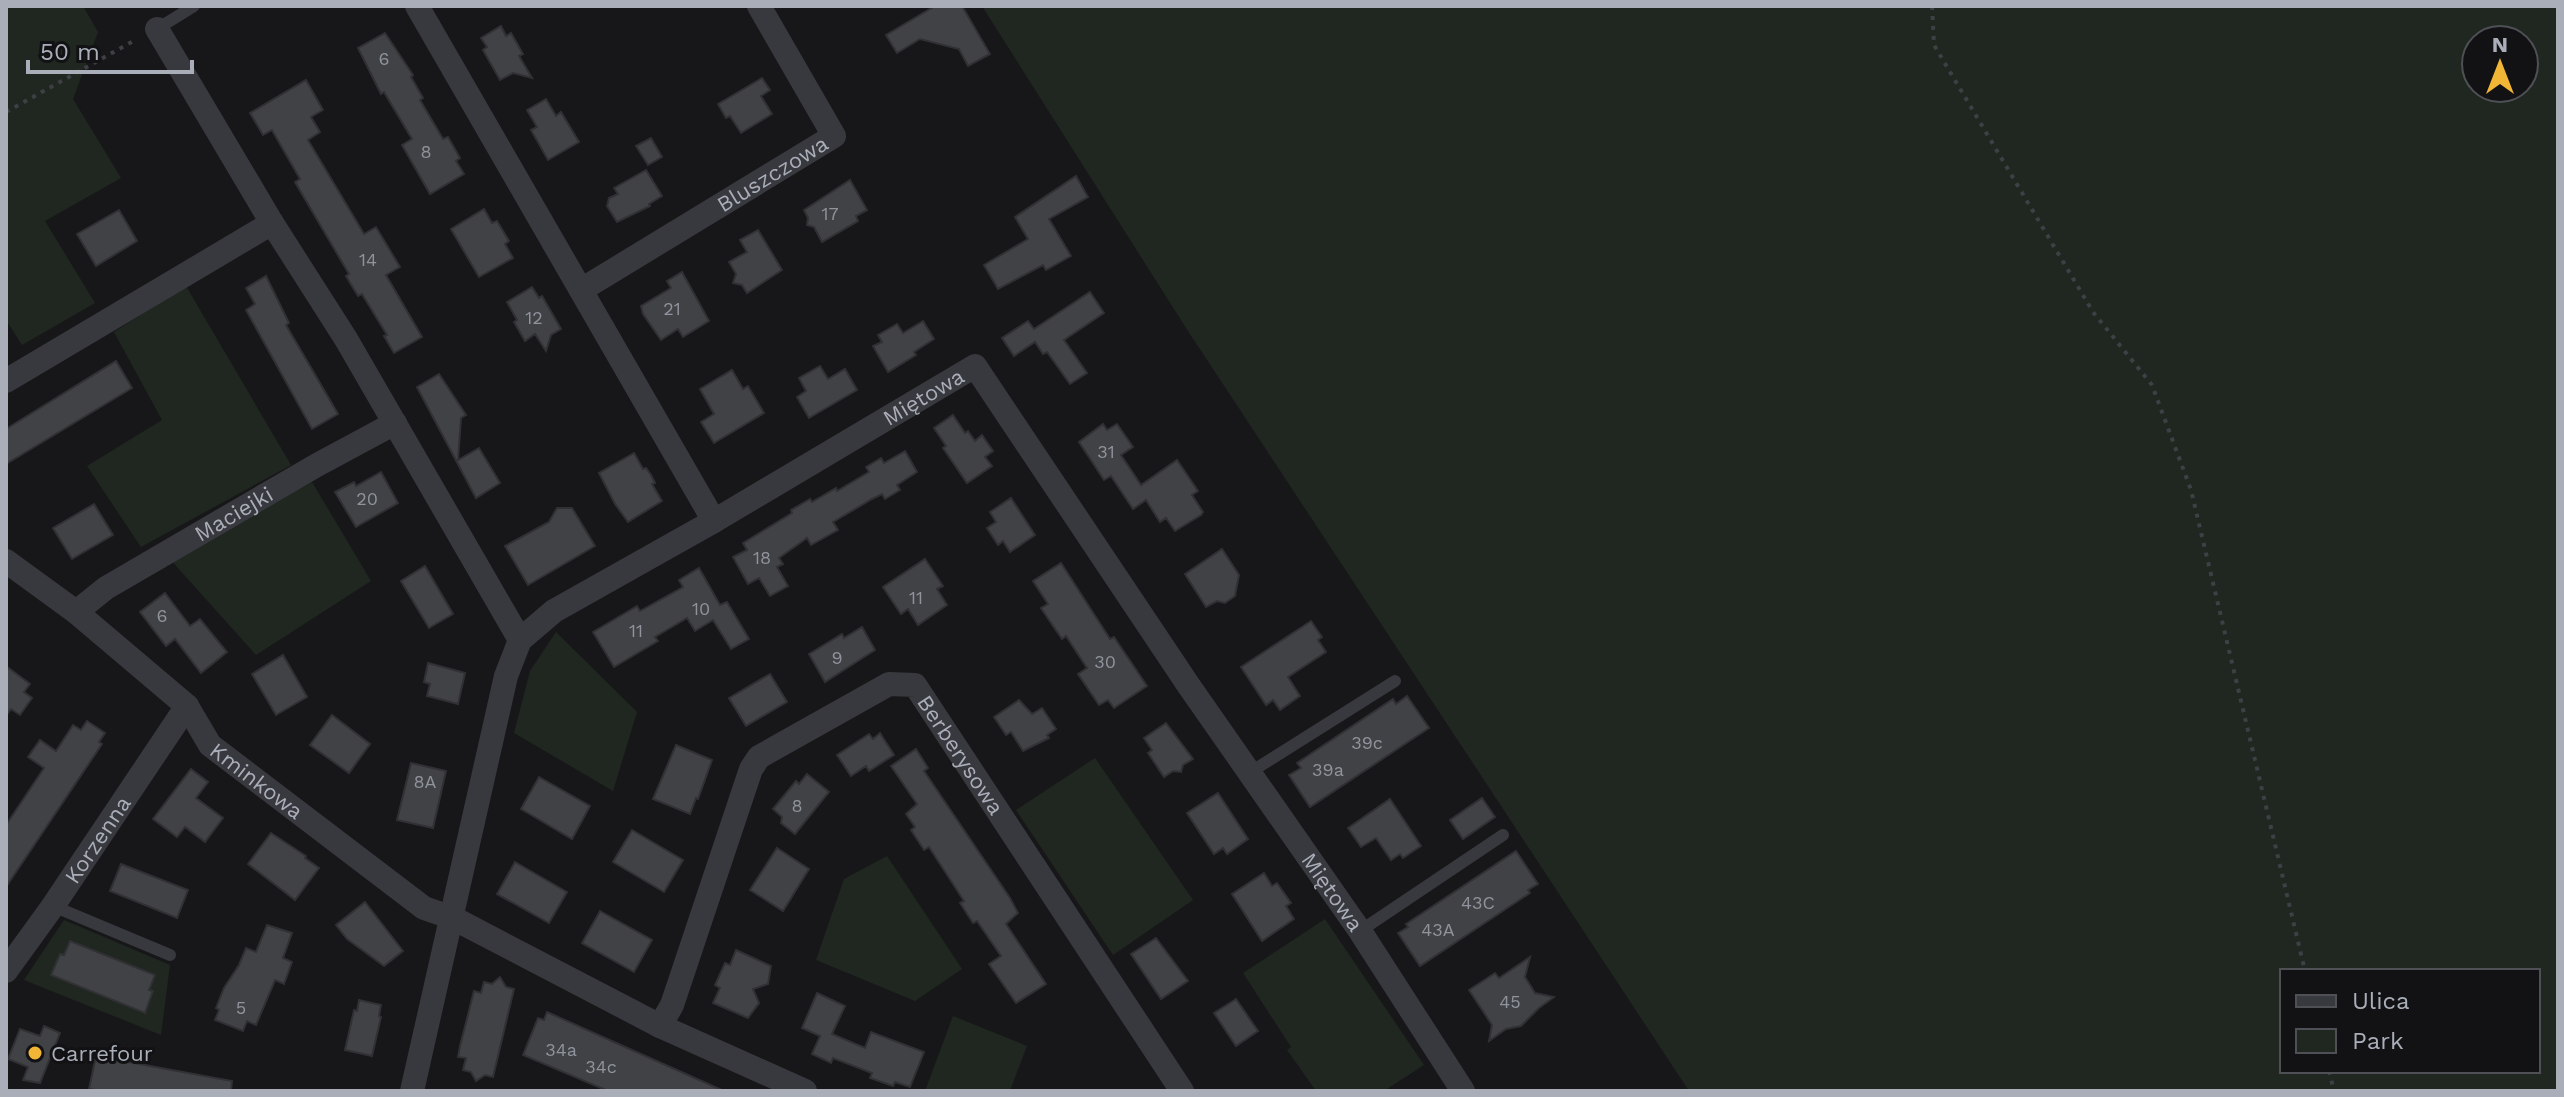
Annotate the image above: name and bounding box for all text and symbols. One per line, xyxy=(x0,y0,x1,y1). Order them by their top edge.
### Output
scale bar xyxy=(28,24,192,74)
north arrow xyxy=(2460,24,2540,104)
text: N xyxy=(2492,32,2508,57)
text: 50 m xyxy=(40,38,100,66)
house number: 6 xyxy=(379,48,389,69)
street label: Bluszczowa xyxy=(712,130,832,217)
house number: 8 xyxy=(420,141,432,162)
house number: 17 xyxy=(821,203,839,224)
house number: 14 xyxy=(359,249,377,270)
house number: 21 xyxy=(663,298,681,319)
house number: 12 xyxy=(525,307,543,328)
street label: Miętowa xyxy=(878,363,968,430)
house number: 31 xyxy=(1097,441,1115,462)
street label: Maciejki xyxy=(190,481,277,546)
house number: 20 xyxy=(356,488,378,509)
house number: 18 xyxy=(753,547,771,568)
house number: 11 xyxy=(909,587,923,608)
house number: 10 xyxy=(692,598,710,619)
house number: 6 xyxy=(157,605,167,626)
house number: 11 xyxy=(629,620,643,641)
house number: 9 xyxy=(831,647,843,668)
house number: 30 xyxy=(1094,651,1116,672)
street label: Berberysowa xyxy=(913,690,1009,819)
house number: 39c xyxy=(1351,732,1383,753)
street label: Kminkowa xyxy=(205,737,308,824)
house number: 39a xyxy=(1312,759,1344,780)
house number: 8A xyxy=(414,771,437,792)
street label: Korzenna xyxy=(59,791,136,888)
house number: 8 xyxy=(791,795,803,816)
street label: Miętowa xyxy=(1297,848,1369,936)
house number: 43C xyxy=(1461,892,1495,913)
house number: 43A xyxy=(1421,919,1455,940)
legend xyxy=(2280,969,2540,1073)
text: Ulica xyxy=(2352,987,2410,1015)
house number: 45 xyxy=(1499,991,1521,1012)
house number: 5 xyxy=(236,997,246,1018)
text: Park xyxy=(2352,1027,2404,1055)
house number: 34a xyxy=(545,1039,577,1060)
place label: Carrefour xyxy=(51,1041,153,1066)
marker: Carrefour xyxy=(26,1044,44,1062)
house number: 34c xyxy=(585,1056,617,1077)

